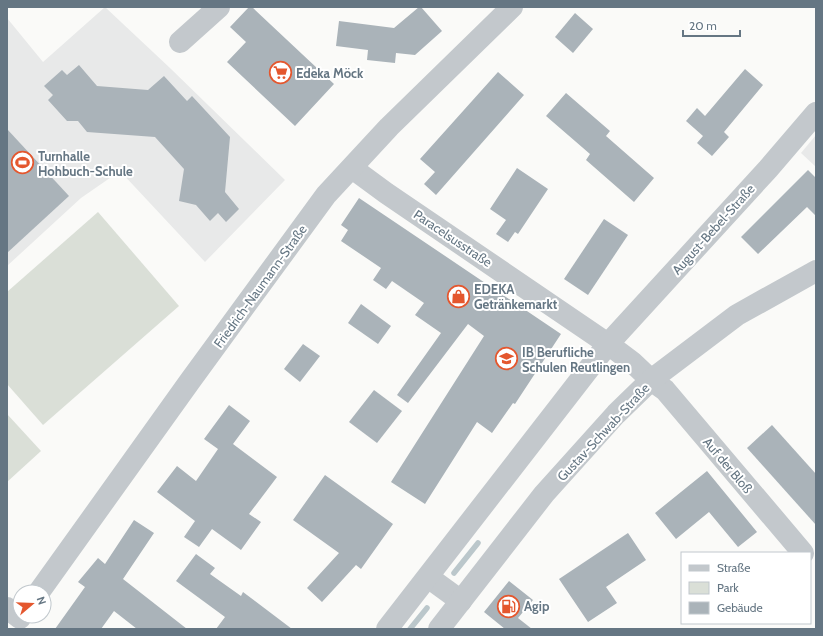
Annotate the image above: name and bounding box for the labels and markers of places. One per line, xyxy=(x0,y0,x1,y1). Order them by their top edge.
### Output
supermarket icon: Edeka Möck xyxy=(268,60,294,86)
place label: Edeka Möck xyxy=(296,65,364,81)
place label: Turnhalle Hohbuch-Schule xyxy=(38,148,133,179)
sports icon: Turnhalle Hohbuch-Schule xyxy=(10,150,36,176)
place label: EDEKA Getränkemarkt xyxy=(474,281,558,312)
shop icon: EDEKA Getränkemarkt xyxy=(446,283,472,309)
place label: IB Berufliche Schulen Reutlingen xyxy=(522,344,630,375)
school or university icon: IB Berufliche Schulen Reutlingen xyxy=(494,346,520,372)
fuel station icon: Agip xyxy=(495,593,521,619)
place label: Agip xyxy=(524,598,550,614)

